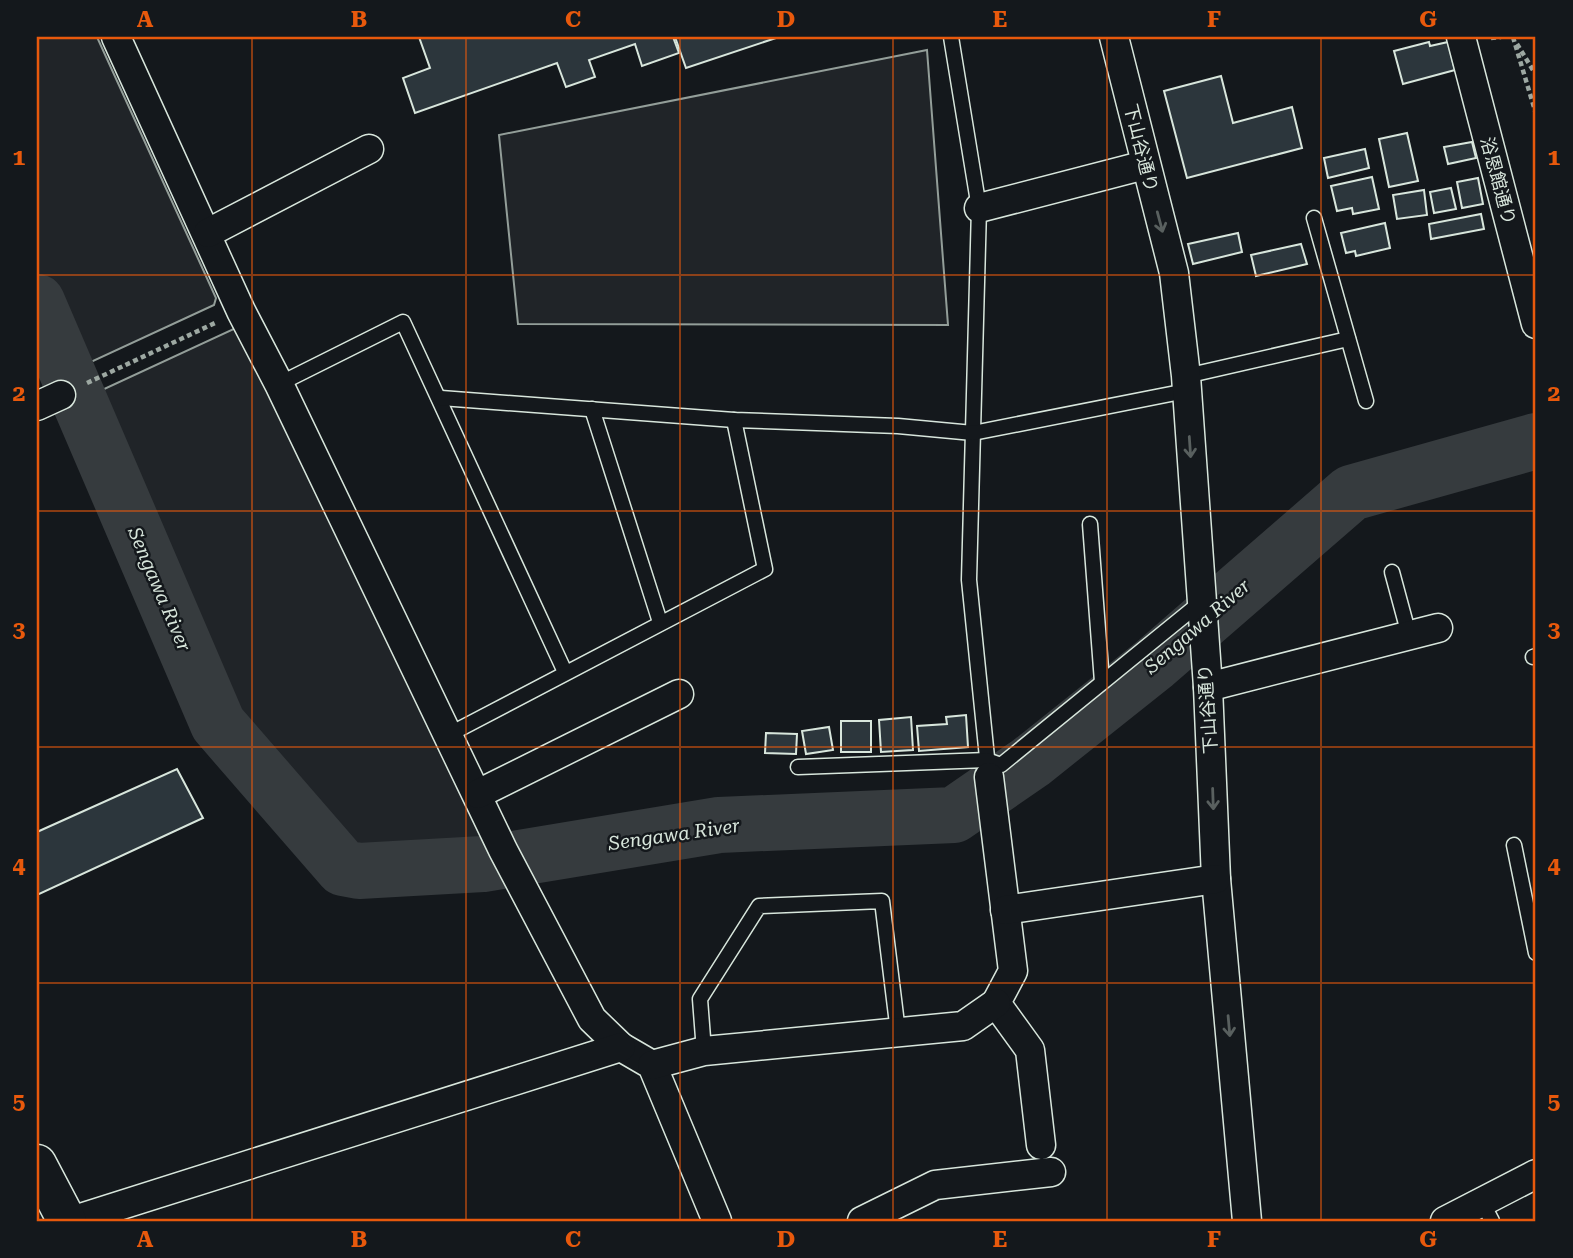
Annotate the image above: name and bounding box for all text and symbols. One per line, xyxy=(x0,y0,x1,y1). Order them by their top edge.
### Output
text: A xyxy=(137,6,154,33)
text: B xyxy=(351,6,367,33)
text: C xyxy=(565,6,581,33)
text: D xyxy=(777,6,795,33)
text: E xyxy=(993,6,1007,33)
text: F xyxy=(1207,6,1221,33)
text: G xyxy=(1419,6,1437,33)
street label: 下山谷通り xyxy=(1120,102,1163,194)
street label: 浴恩館通り xyxy=(1477,135,1520,227)
text: 1 xyxy=(13,144,26,171)
text: 1 xyxy=(1548,144,1561,171)
one-way arrow xyxy=(1154,210,1167,233)
text: 2 xyxy=(13,380,25,407)
text: 2 xyxy=(1548,380,1560,407)
one-way arrow xyxy=(1184,435,1197,458)
water label: Sengawa River xyxy=(123,523,196,655)
water label: Sengawa River xyxy=(1139,574,1255,679)
text: 3 xyxy=(13,616,26,643)
text: 3 xyxy=(1548,616,1561,643)
street label: 下山谷通り xyxy=(1194,663,1221,755)
one-way arrow xyxy=(1206,787,1219,810)
water label: Sengawa River xyxy=(606,814,741,855)
text: 4 xyxy=(13,852,26,879)
text: 4 xyxy=(1548,852,1561,879)
one-way arrow xyxy=(1223,1014,1236,1037)
text: 5 xyxy=(13,1088,26,1115)
text: 5 xyxy=(1548,1088,1561,1115)
text: A xyxy=(137,1226,154,1253)
text: B xyxy=(351,1226,367,1253)
text: C xyxy=(565,1226,581,1253)
text: D xyxy=(777,1226,795,1253)
text: E xyxy=(993,1226,1007,1253)
text: F xyxy=(1207,1226,1221,1253)
text: G xyxy=(1419,1226,1437,1253)

